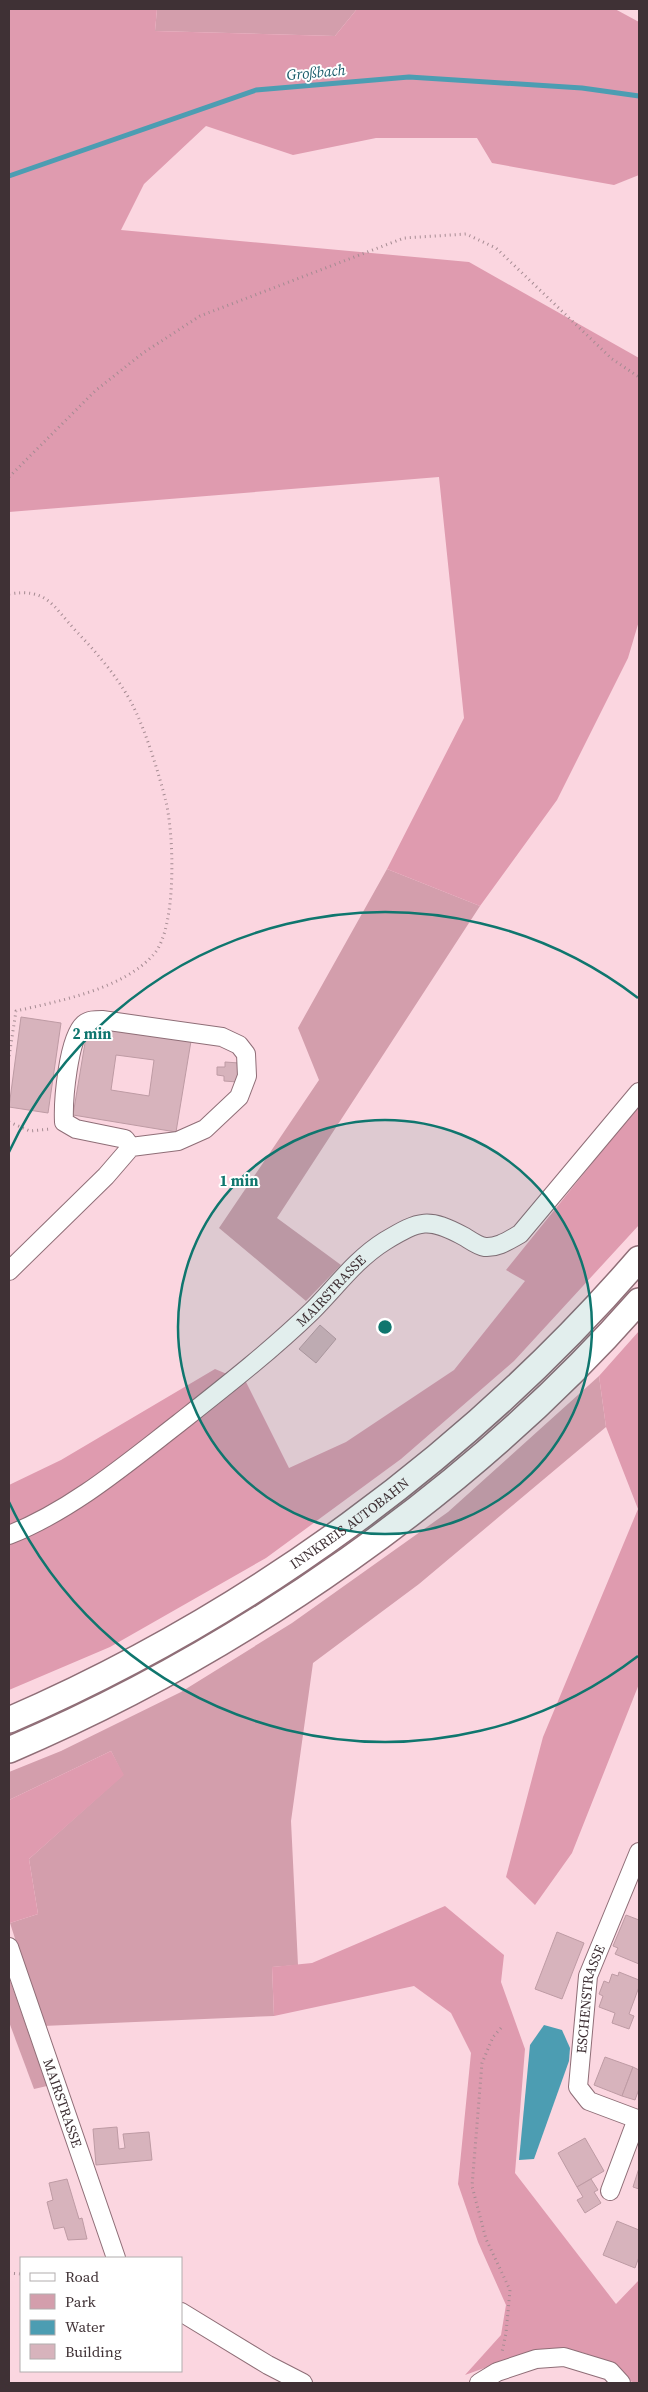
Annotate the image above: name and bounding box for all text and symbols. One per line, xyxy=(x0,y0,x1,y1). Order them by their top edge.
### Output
water label: Großbach xyxy=(286,59,346,85)
text: 2 min xyxy=(73,1023,111,1044)
text: 1 min xyxy=(220,1170,258,1191)
street label: MAIRSTRASSE xyxy=(292,1250,370,1331)
centre of rings xyxy=(376,1318,394,1336)
street label: INNKREIS AUTOBAHN xyxy=(286,1473,413,1574)
street label: ESCHENSTRASSE xyxy=(571,1942,610,2054)
street label: MAIRSTRASSE xyxy=(38,2056,87,2150)
legend xyxy=(20,2257,182,2372)
text: Road xyxy=(65,2266,99,2287)
text: Park xyxy=(65,2291,97,2312)
text: Water xyxy=(65,2316,106,2337)
text: Building xyxy=(65,2341,122,2362)

